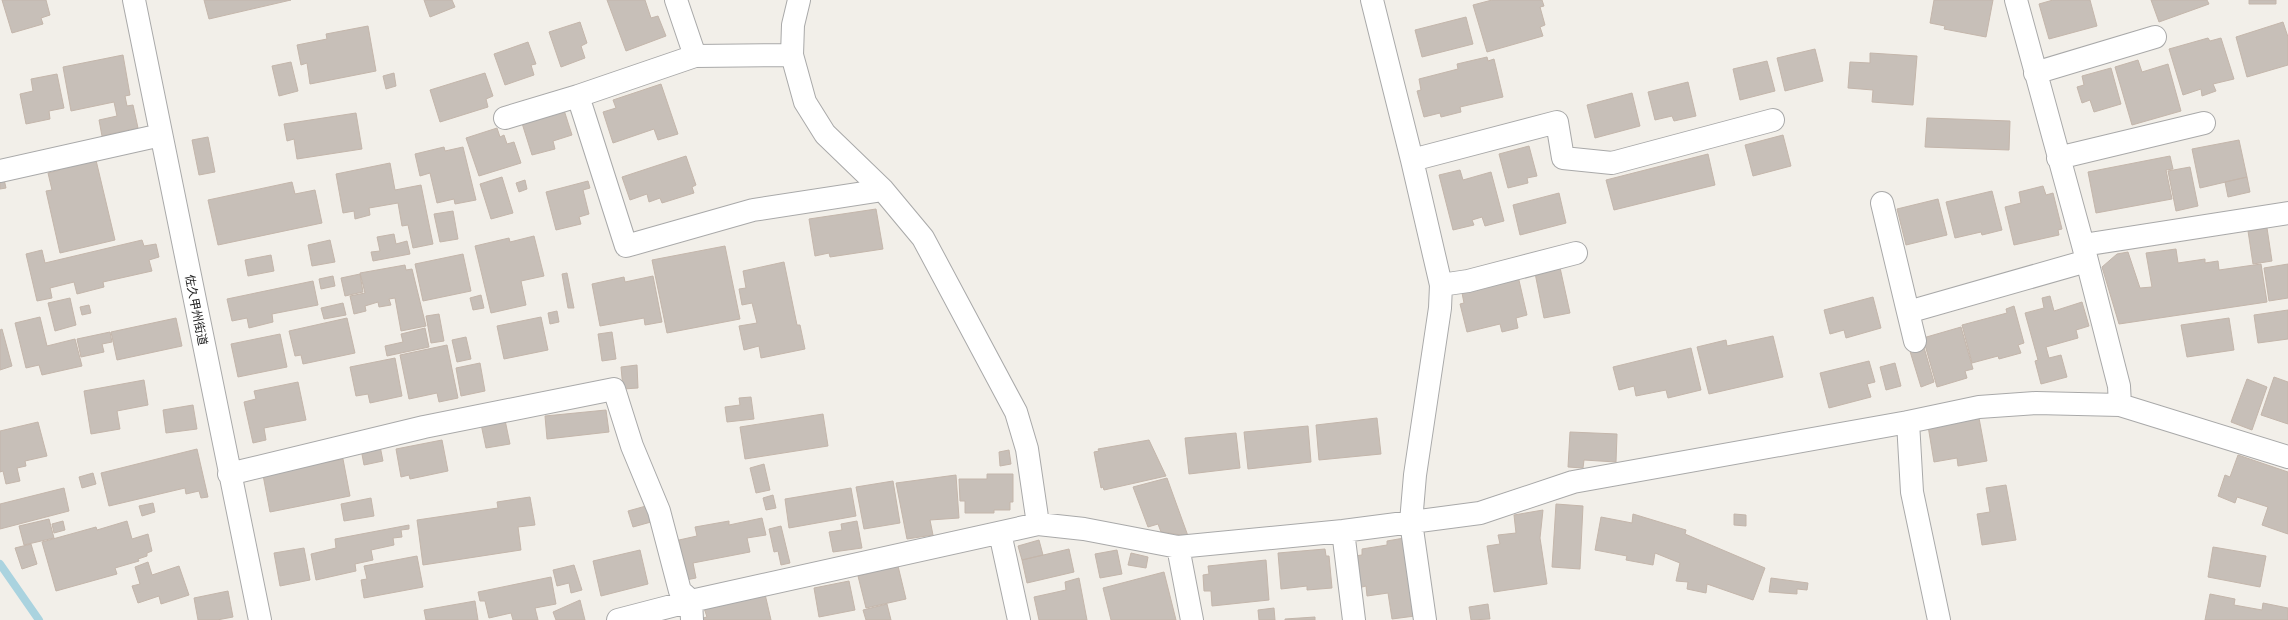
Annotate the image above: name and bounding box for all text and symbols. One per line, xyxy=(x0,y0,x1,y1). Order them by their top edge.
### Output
street label: 佐久甲州街道 xyxy=(182,273,210,347)

